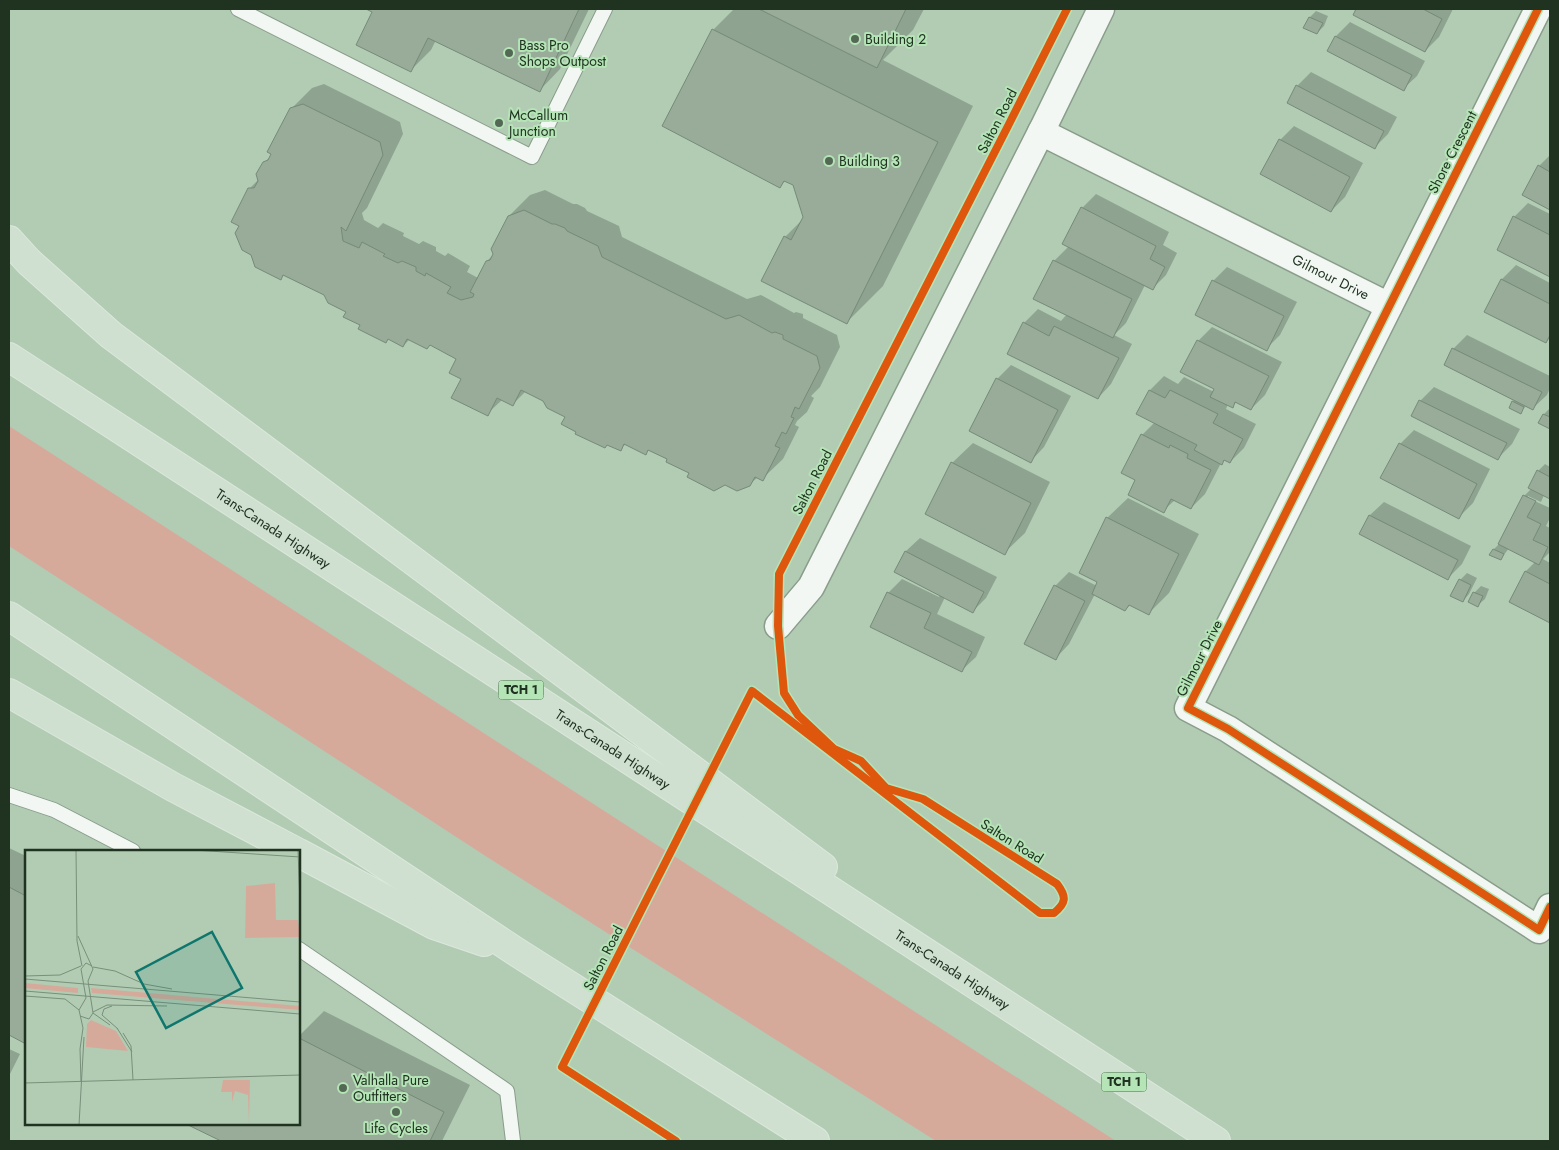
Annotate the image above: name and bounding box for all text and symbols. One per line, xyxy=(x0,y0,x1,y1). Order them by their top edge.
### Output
place label: Building 2 xyxy=(865,29,926,49)
marker: Building 2 xyxy=(849,33,861,45)
place label: Bass Pro Shops Outpost xyxy=(519,35,607,71)
marker: Bass Pro Shops Outpost xyxy=(503,47,515,59)
street label: Salton Road xyxy=(972,85,1022,157)
place label: McCallum Junction xyxy=(507,105,568,141)
street label: Shore Crescent xyxy=(1423,107,1482,197)
marker: McCallum Junction xyxy=(493,117,505,129)
place label: Building 3 xyxy=(839,151,900,171)
marker: Building 3 xyxy=(823,155,835,167)
street label: Gilmour Drive xyxy=(1289,249,1373,305)
street label: Salton Road xyxy=(787,446,837,518)
street label: Trans-Canada Highway xyxy=(212,484,335,574)
street label: Gilmour Drive xyxy=(1171,616,1227,700)
road number: TCH 1 xyxy=(498,680,544,700)
street label: Trans-Canada Highway xyxy=(551,704,675,794)
street label: Salton Road xyxy=(977,814,1047,868)
inset map xyxy=(25,850,300,1125)
street label: Salton Road xyxy=(578,922,628,994)
street label: Trans-Canada Highway xyxy=(891,925,1015,1015)
place label: Valhalla Pure Outfitters xyxy=(353,1070,429,1106)
road number: TCH 1 xyxy=(1102,1072,1146,1092)
marker: Valhalla Pure Outfitters xyxy=(337,1082,349,1094)
marker: Life Cycles xyxy=(390,1106,402,1118)
place label: Life Cycles xyxy=(364,1118,428,1138)

